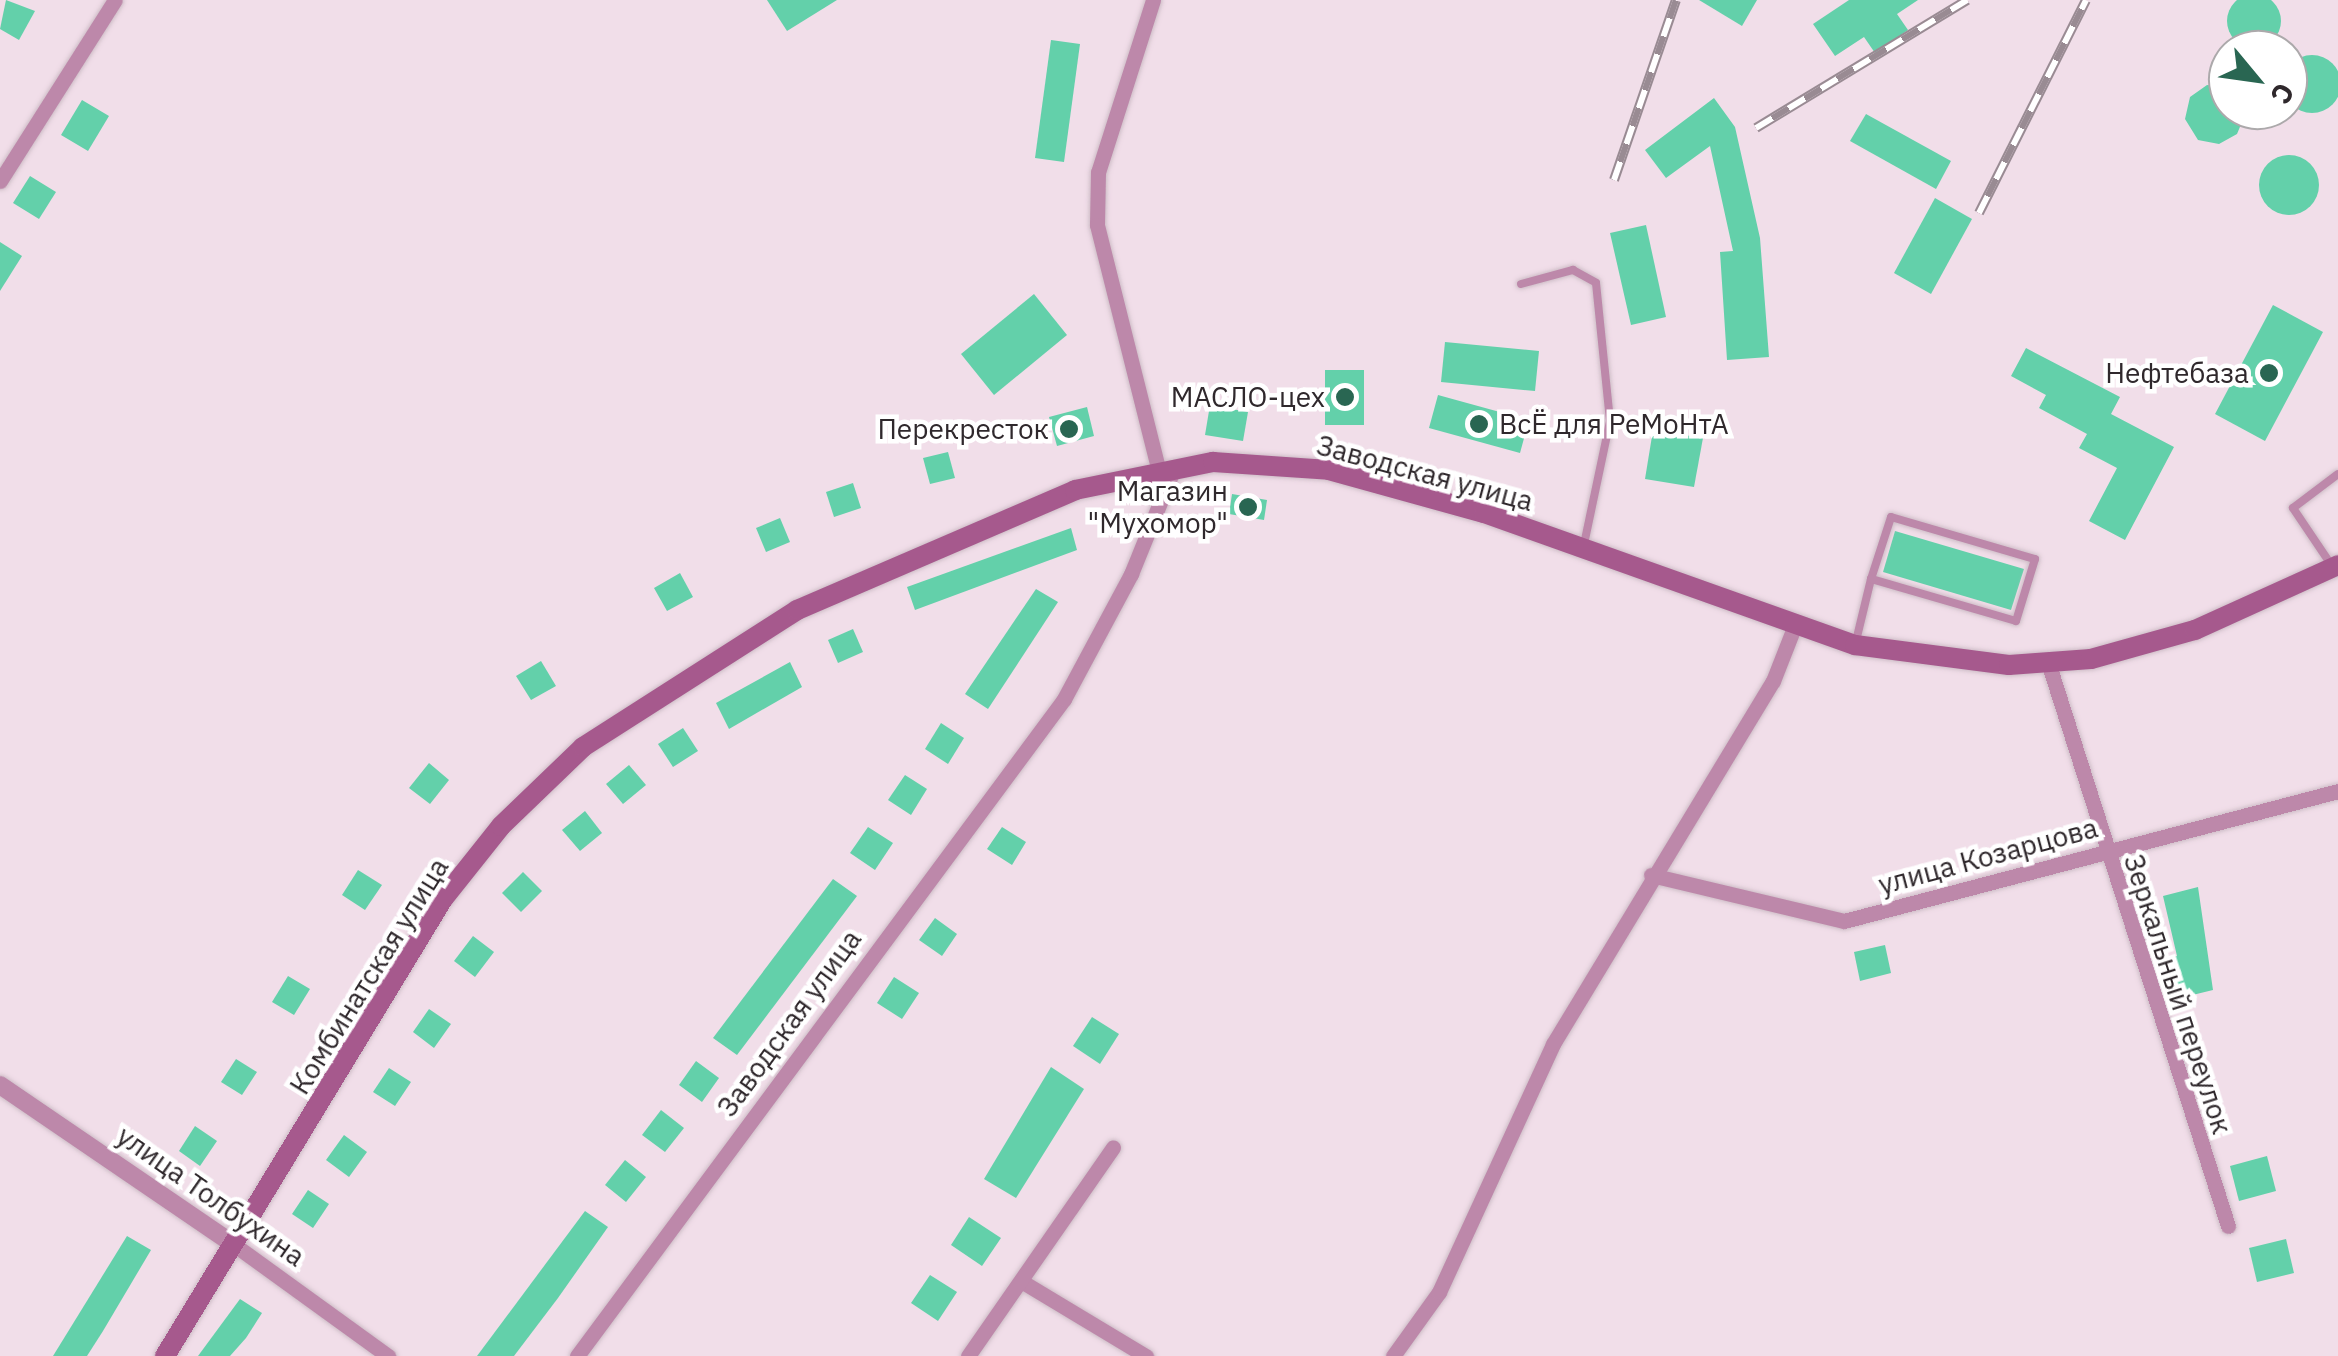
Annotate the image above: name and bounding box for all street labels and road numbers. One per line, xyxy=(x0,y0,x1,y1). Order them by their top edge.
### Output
street label: Заводская улица xyxy=(1313,428,1537,518)
street label: улица Козарцова xyxy=(1875,811,2101,901)
street label: Зеркальный переулок xyxy=(2117,850,2239,1138)
street label: Комбинатская улица xyxy=(283,852,455,1100)
street label: Заводская улица xyxy=(710,923,868,1123)
street label: улица Толбухина xyxy=(111,1119,311,1273)

